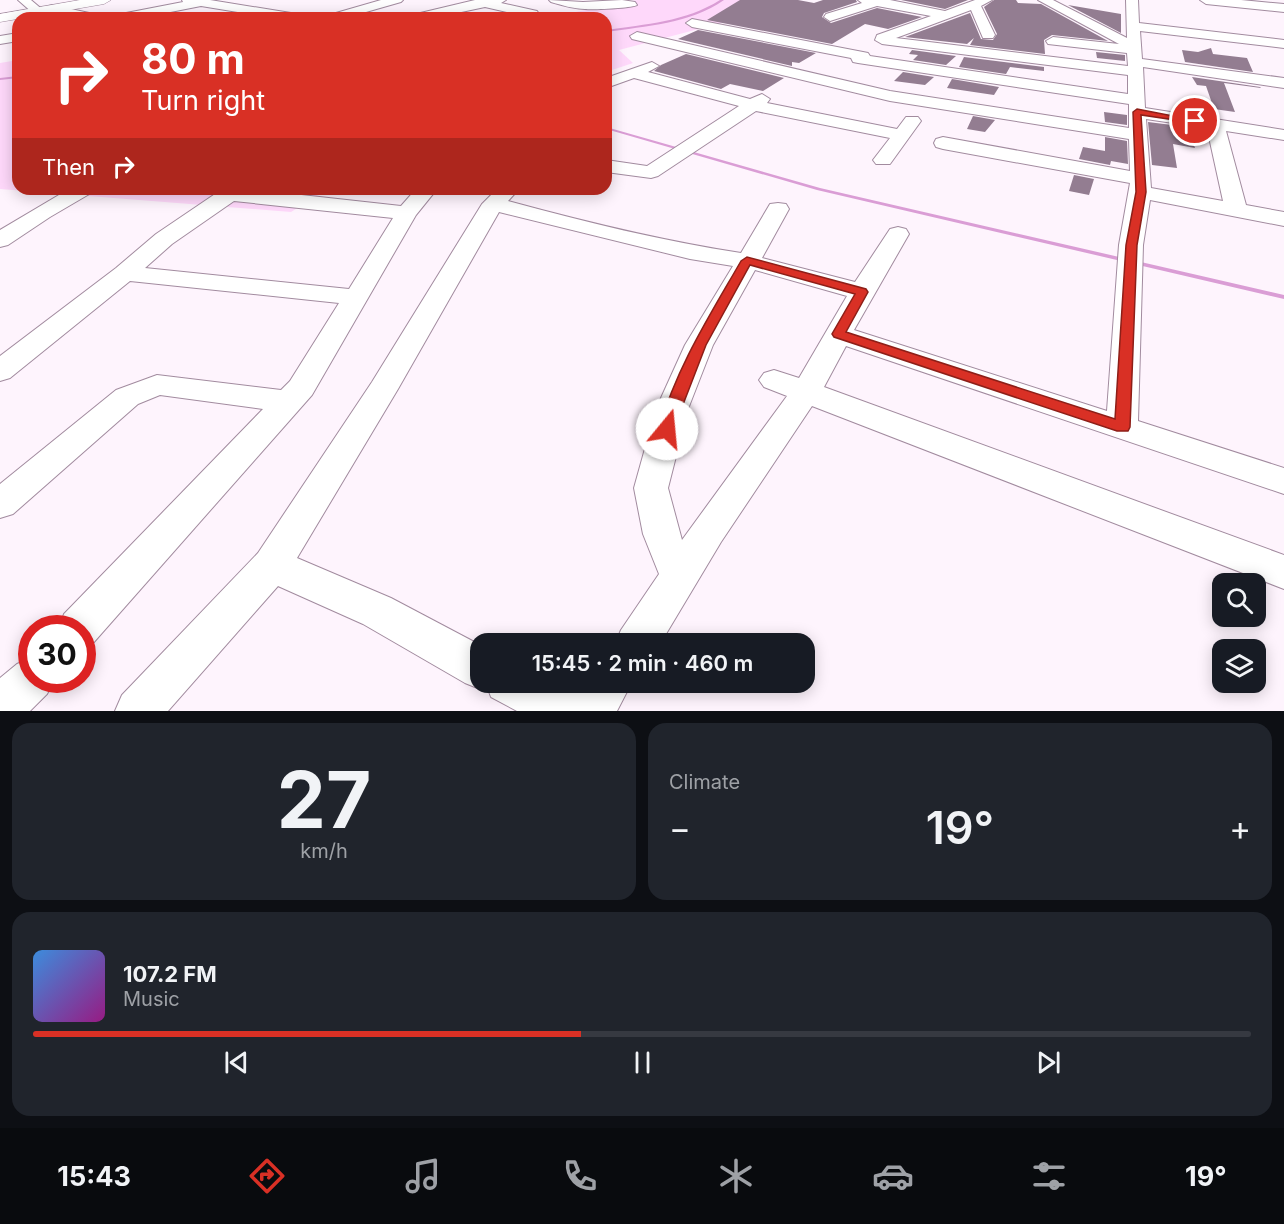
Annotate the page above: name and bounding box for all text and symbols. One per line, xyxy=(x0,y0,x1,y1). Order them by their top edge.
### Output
text: 80 m xyxy=(141,33,245,84)
icon: right xyxy=(42,36,120,114)
text: Turn right xyxy=(141,84,265,117)
pin xyxy=(1169,95,1220,146)
icon: arrive xyxy=(1178,104,1211,137)
icon: right xyxy=(107,150,140,183)
text: Then xyxy=(42,154,95,180)
position arrow xyxy=(635,397,699,461)
map controls xyxy=(1212,573,1266,693)
button: search xyxy=(1212,573,1266,627)
speed limit sign: 30 xyxy=(18,615,96,693)
button: layers xyxy=(1212,639,1266,693)
text: 15:45 · 2 min · 460 m xyxy=(532,650,753,676)
text: 27 xyxy=(277,752,371,847)
text: Climate xyxy=(669,770,740,794)
text: 19° xyxy=(926,800,994,855)
text: − xyxy=(669,808,691,848)
text: + xyxy=(1229,808,1251,848)
text: km/h xyxy=(300,839,348,863)
text: 107.2 FM xyxy=(123,961,217,987)
text: Music xyxy=(123,987,180,1011)
icon: previous xyxy=(220,1046,253,1079)
icon: pause xyxy=(626,1046,659,1079)
icon: next xyxy=(1032,1046,1065,1079)
icon: directions xyxy=(246,1155,288,1197)
icon: music xyxy=(402,1155,444,1197)
icon: phone xyxy=(559,1155,601,1197)
icon: climate xyxy=(715,1155,757,1197)
icon: car xyxy=(872,1155,914,1197)
icon: filters xyxy=(1028,1155,1070,1197)
text: 15:43 xyxy=(57,1160,131,1193)
text: 19° xyxy=(1185,1160,1227,1193)

